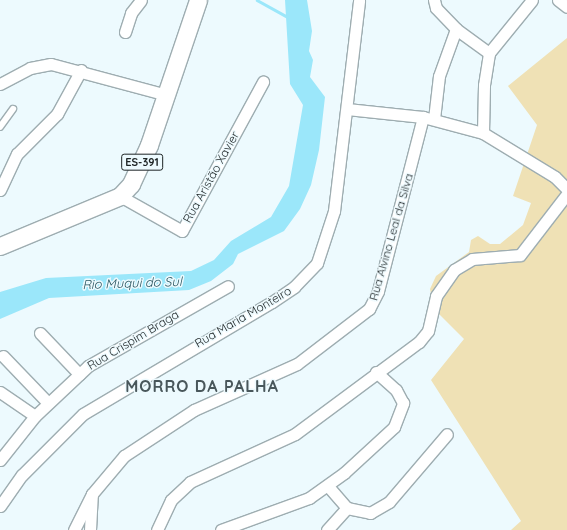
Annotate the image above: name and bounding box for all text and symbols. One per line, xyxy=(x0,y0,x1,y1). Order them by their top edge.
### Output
street label: Rua Aristão Xavier xyxy=(180,129,242,225)
road number: ES-391 xyxy=(121,153,163,171)
street label: Rua Alvino Leal da Silva xyxy=(366,172,416,302)
water label: Rio Muqui do Sul xyxy=(82,273,182,293)
street label: Rua Maria Monteiro xyxy=(192,283,294,351)
street label: Rua Crispim Braga xyxy=(85,307,181,373)
district label: MORRO DA PALHA xyxy=(125,376,279,396)

